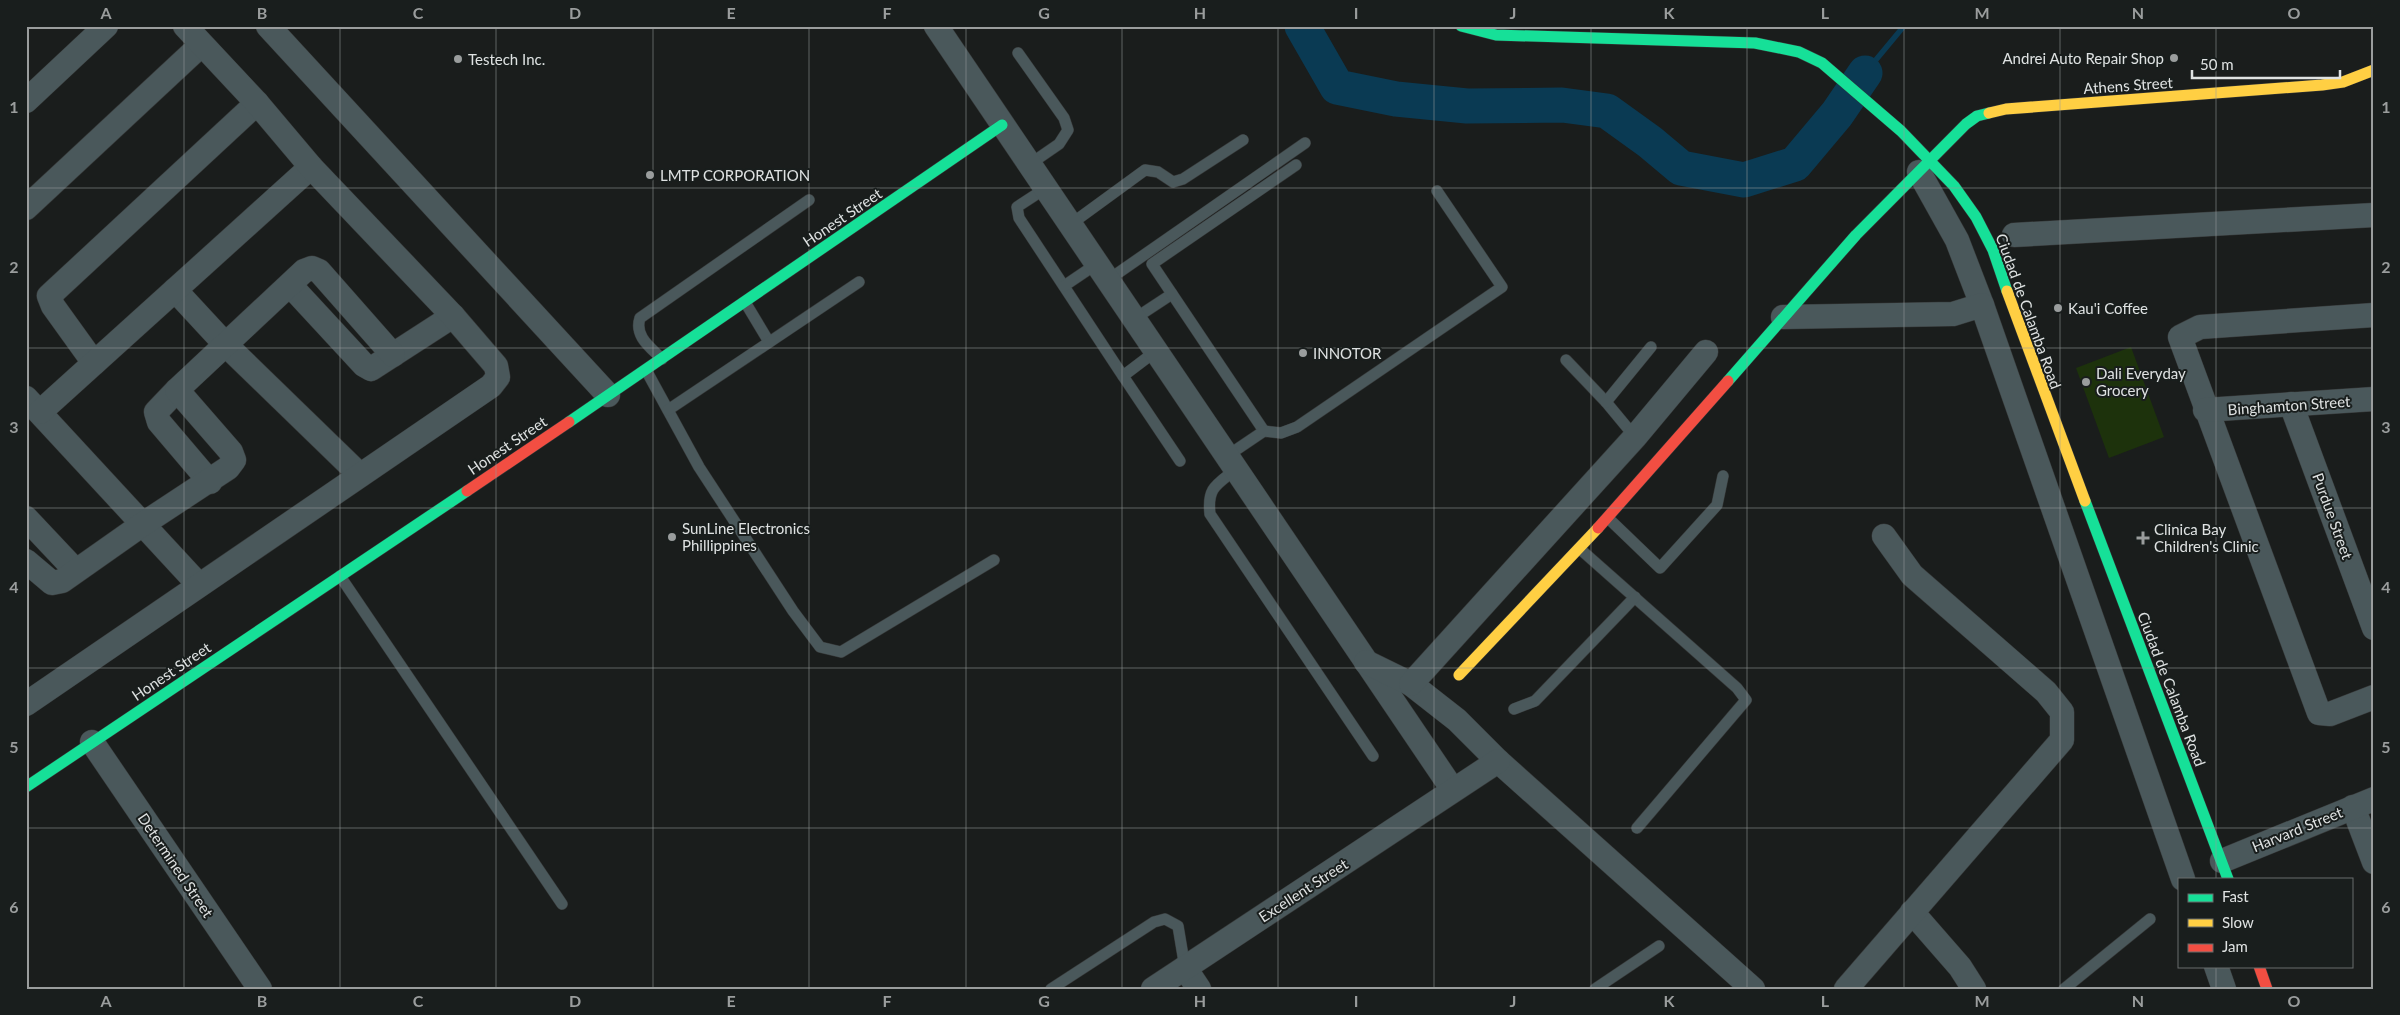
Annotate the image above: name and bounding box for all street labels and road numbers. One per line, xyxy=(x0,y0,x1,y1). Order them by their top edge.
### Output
street label: Athens Street xyxy=(2083,73,2174,97)
street label: Honest Street xyxy=(799,184,885,250)
street label: Ciudad de Calamba Road xyxy=(1992,231,2066,391)
street label: Binghamton Street xyxy=(2227,392,2352,418)
street label: Honest Street xyxy=(464,412,550,478)
street label: Purdue Street xyxy=(2309,470,2357,562)
street label: Ciudad de Calamba Road xyxy=(2134,609,2210,769)
street label: Honest Street xyxy=(128,638,214,704)
street label: Harvard Street xyxy=(2249,802,2345,855)
street label: Determined Street xyxy=(134,809,218,921)
street label: Excellent Street xyxy=(1255,854,1351,926)

